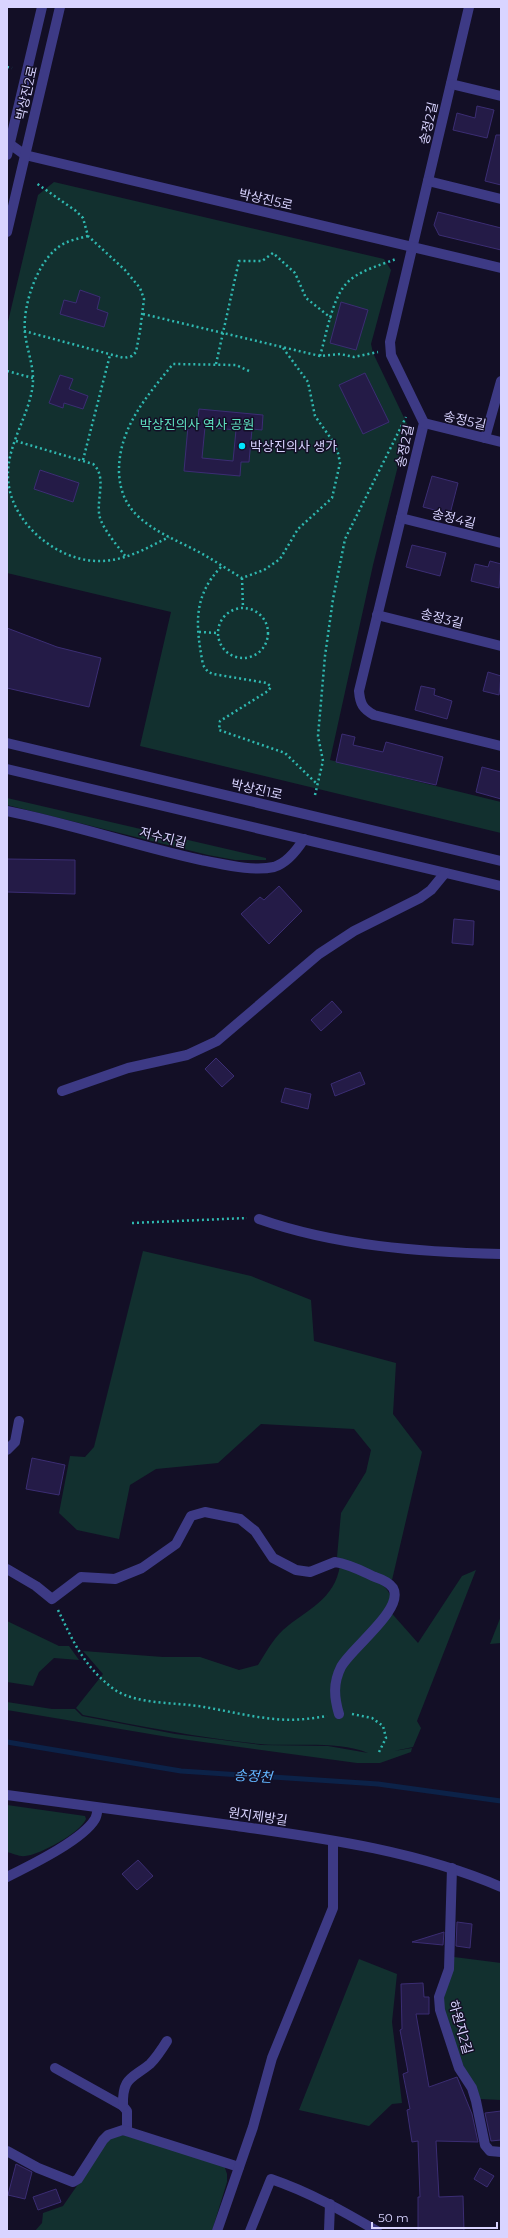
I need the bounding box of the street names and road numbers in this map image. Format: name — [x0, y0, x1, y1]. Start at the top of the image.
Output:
street label: 박상진2로 — [12, 64, 40, 122]
street label: 송정2길 — [415, 100, 441, 146]
street label: 박상진5로 — [237, 185, 295, 213]
street label: 송정5길 — [442, 407, 488, 433]
street label: 송정2길 — [392, 423, 416, 469]
street label: 송정4길 — [430, 505, 478, 531]
street label: 송정3길 — [419, 605, 465, 631]
street label: 박상진1로 — [230, 775, 284, 803]
street label: 저수지길 — [138, 823, 188, 851]
street label: 원지제방길 — [227, 1804, 289, 1828]
street label: 하원지2길 — [446, 1998, 476, 2056]

